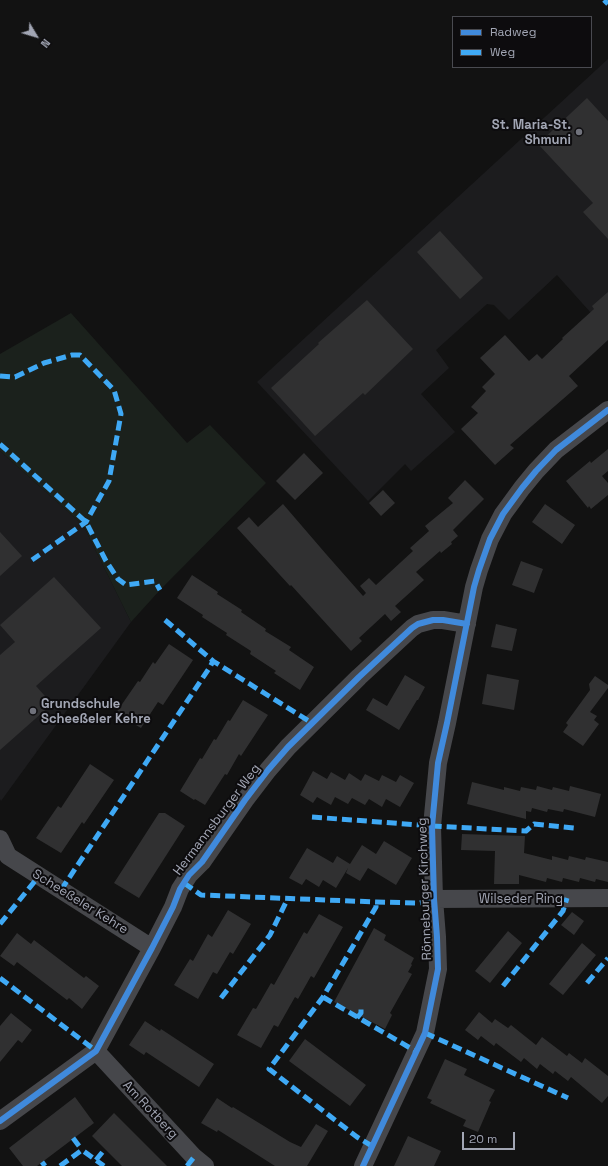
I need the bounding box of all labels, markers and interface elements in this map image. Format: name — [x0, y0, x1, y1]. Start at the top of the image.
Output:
north arrow — [16, 16, 56, 56]
legend — [452, 16, 592, 68]
text: Radweg — [490, 24, 536, 40]
text: N — [38, 36, 53, 51]
text: Weg — [490, 44, 515, 60]
place label: St. Maria-St. Shmuni — [492, 117, 571, 148]
marker: St. Maria-St. Shmuni — [574, 127, 584, 137]
place label: Grundschule Scheeßeler Kehre — [41, 696, 151, 727]
marker: Grundschule Scheeßeler Kehre — [28, 706, 38, 716]
street label: Hermannsburger Weg — [170, 761, 264, 879]
street label: Rönneburger Kirchweg — [415, 817, 435, 961]
street label: Scheeßeler Kehre — [29, 866, 131, 938]
street label: Wilseder Ring — [479, 891, 563, 907]
street label: Am Rotberg — [119, 1078, 181, 1142]
scale bar — [464, 1124, 517, 1150]
text: 20 m — [469, 1131, 497, 1147]

